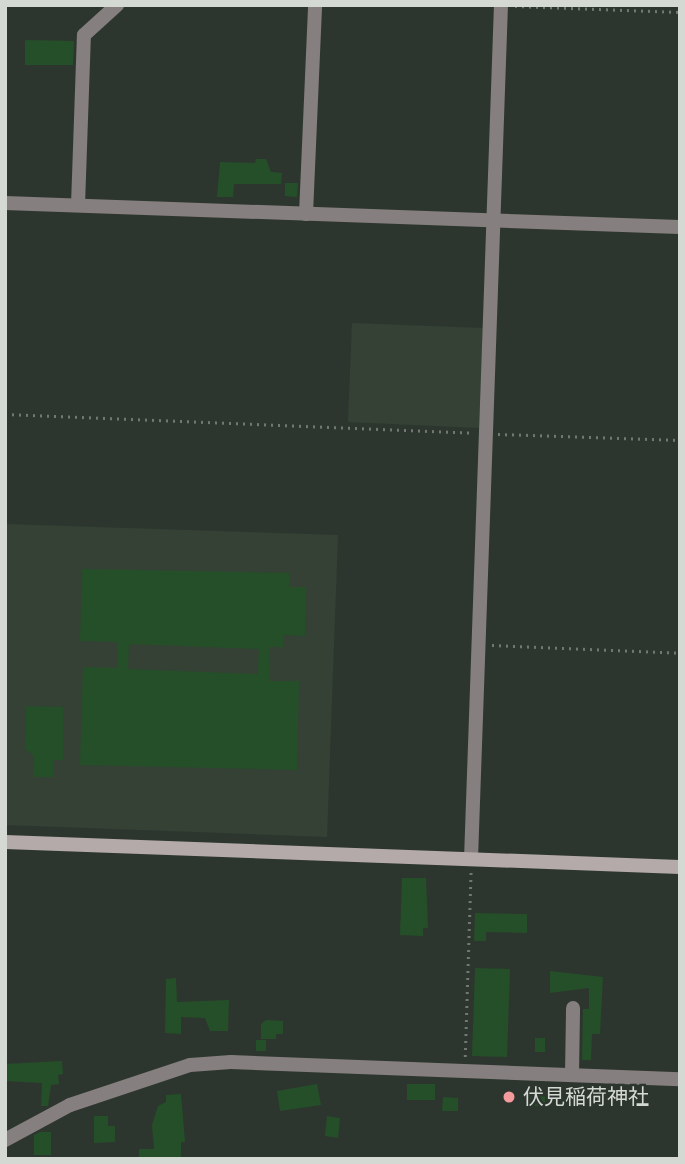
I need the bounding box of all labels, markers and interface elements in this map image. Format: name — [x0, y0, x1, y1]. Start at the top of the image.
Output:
place label: 伏見稲荷神社 — [523, 1084, 649, 1110]
marker: 伏見稲荷神社 — [501, 1089, 517, 1105]

